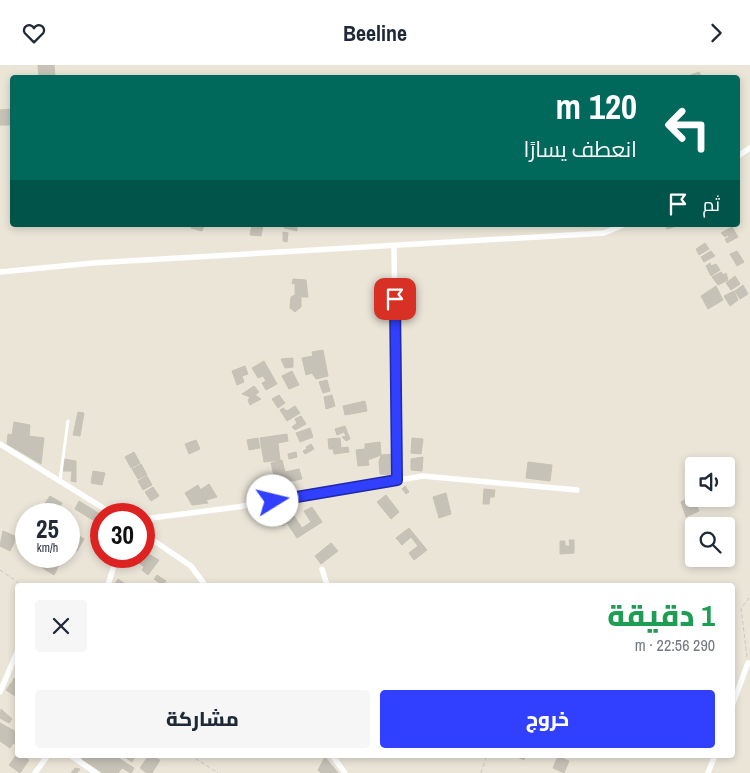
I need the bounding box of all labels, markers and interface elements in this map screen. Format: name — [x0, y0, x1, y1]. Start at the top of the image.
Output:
text: Beeline — [343, 18, 407, 48]
icon: heart — [20, 19, 48, 47]
icon: forward — [702, 19, 730, 47]
text: 120 m — [556, 83, 637, 130]
icon: left — [655, 95, 720, 160]
text: انعطف يسارًا — [524, 134, 637, 164]
icon: arrive — [664, 190, 692, 218]
text: ثم — [702, 191, 720, 217]
pin — [374, 278, 416, 320]
icon: arrive — [381, 285, 409, 313]
map controls — [685, 457, 735, 567]
button: sound — [685, 457, 735, 507]
position arrow — [246, 474, 298, 526]
speed limit sign: 30 — [90, 503, 155, 568]
text: 25 — [36, 512, 59, 546]
button: search — [685, 517, 735, 567]
text: km/h — [37, 540, 58, 556]
text: 1 دقيقة — [607, 595, 715, 635]
button: close — [35, 600, 87, 652]
text: 290 m · 22:56 — [635, 634, 715, 656]
button: مشاركة — [35, 690, 370, 748]
button: خروج — [380, 690, 715, 748]

